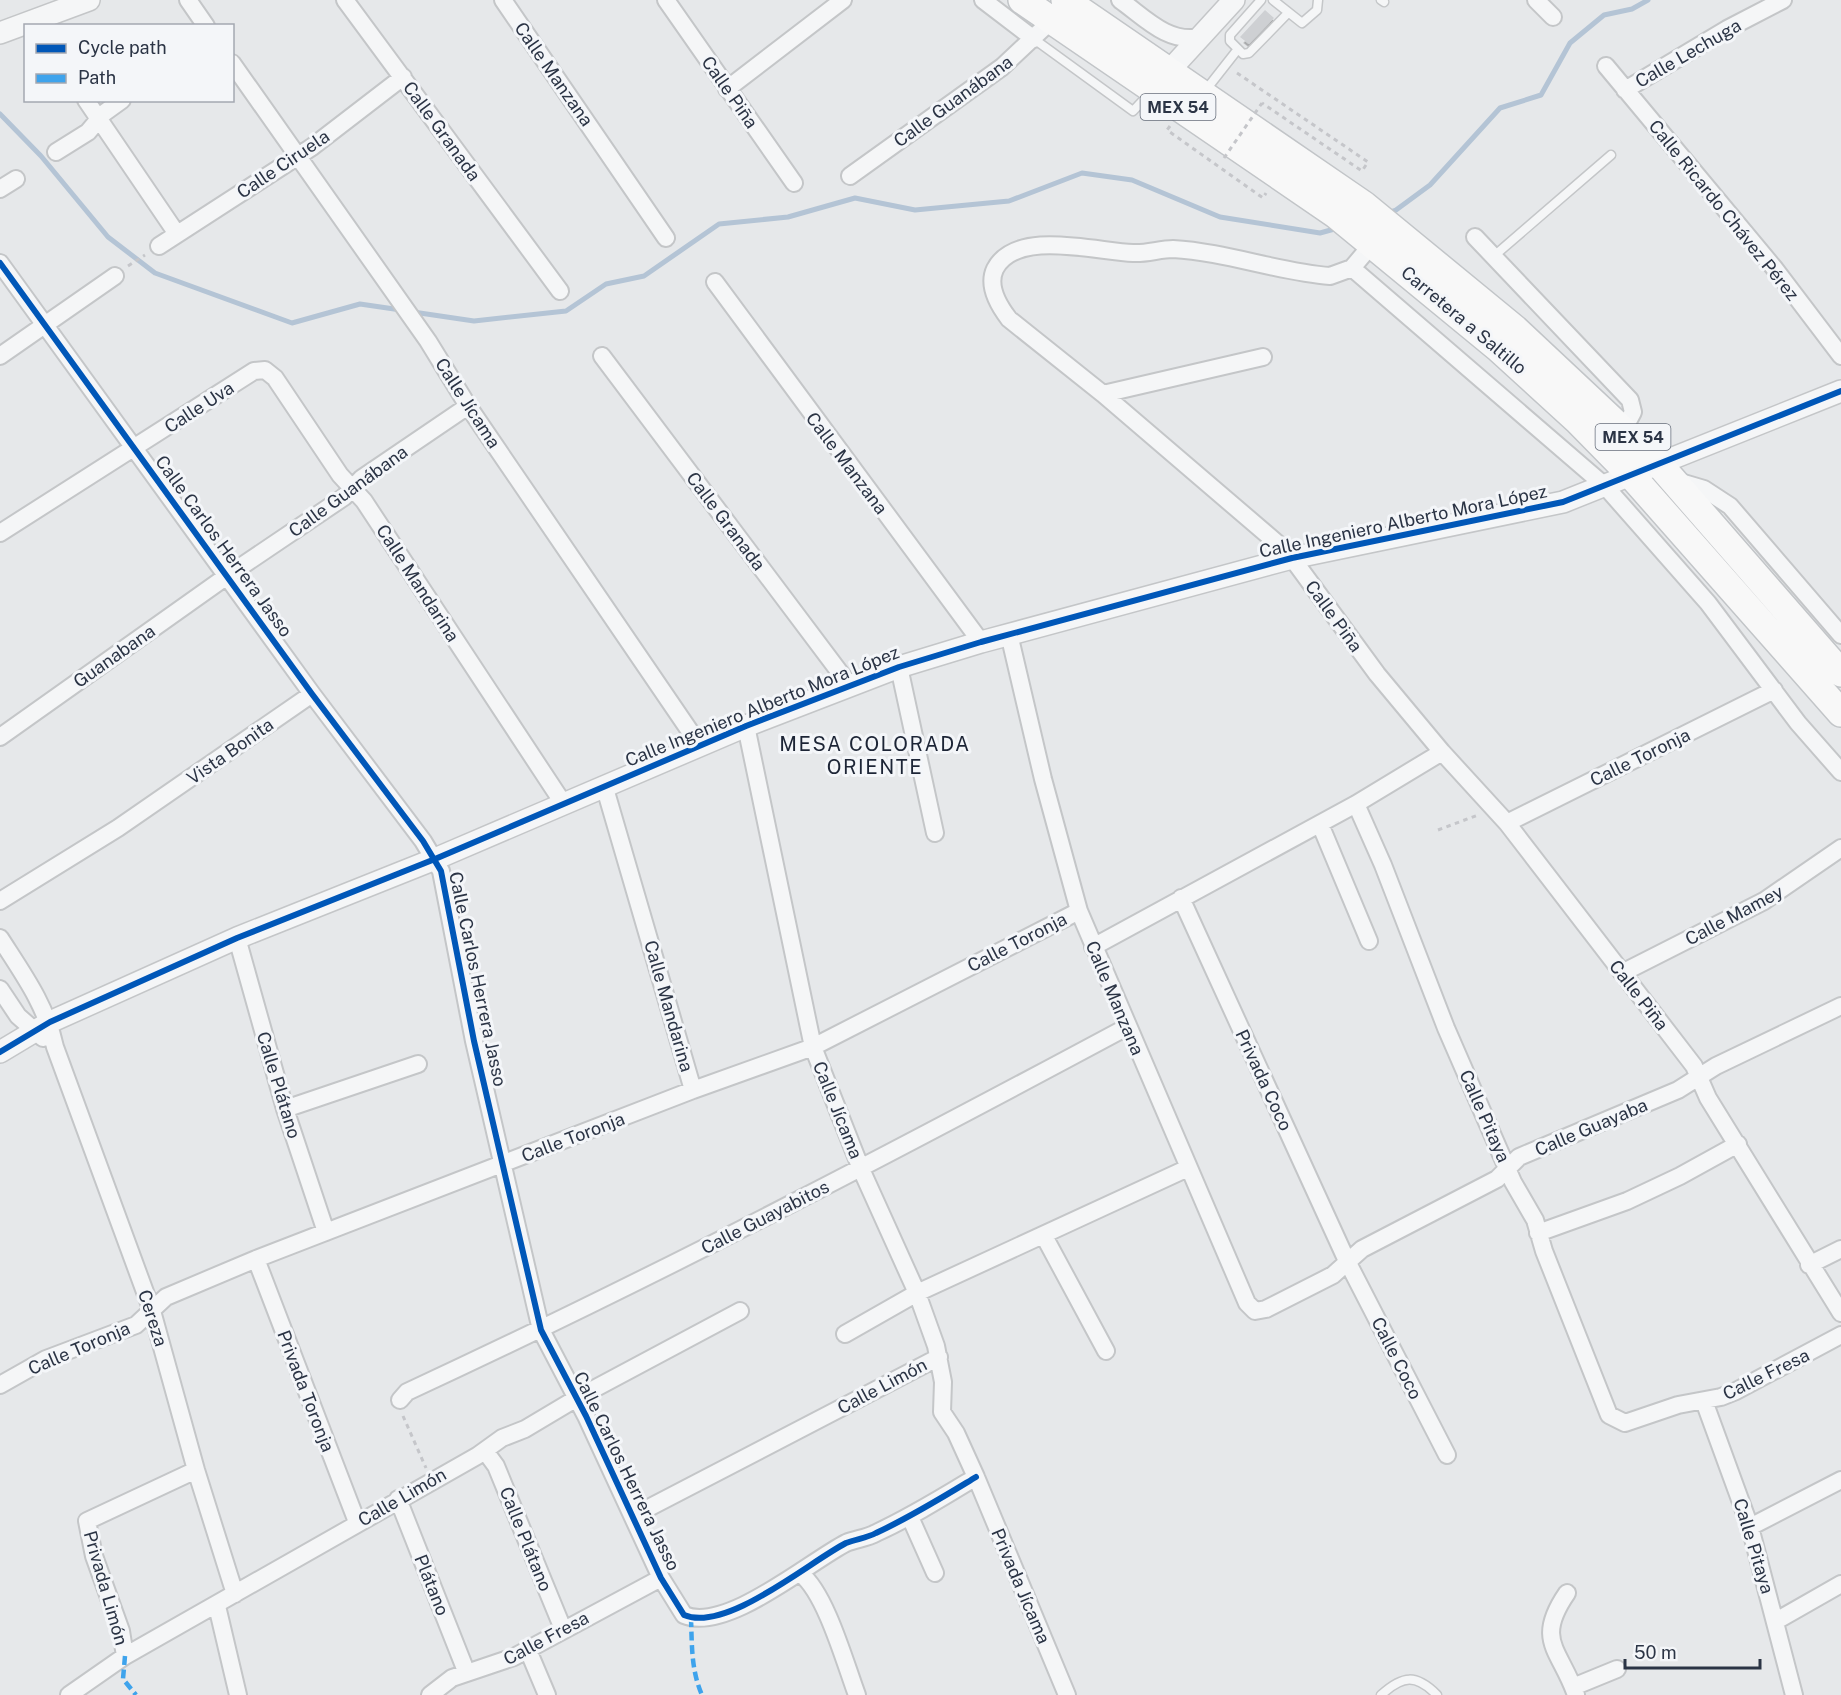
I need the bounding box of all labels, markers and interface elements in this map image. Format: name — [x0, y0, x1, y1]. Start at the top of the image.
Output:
street label: Calle Lechuga — [1631, 14, 1745, 92]
street label: Calle Manzana — [510, 18, 598, 130]
legend — [24, 24, 234, 102]
text: Cycle path — [78, 37, 167, 58]
street label: Calle Guanábana — [890, 51, 1016, 151]
street label: Calle Piña — [698, 52, 762, 132]
text: Path — [78, 67, 116, 88]
street label: Calle Granada — [399, 77, 485, 185]
road number: MEX 54 — [1140, 94, 1216, 120]
street label: Calle Ricardo Chávez Pérez — [1645, 115, 1803, 305]
street label: Calle Ciruela — [233, 125, 333, 203]
street label: Carretera a Saltillo — [1397, 262, 1531, 378]
street label: Calle Jícama — [431, 354, 505, 452]
street label: Calle Uva — [160, 377, 238, 437]
street label: Calle Manzana — [802, 408, 892, 518]
road number: MEX 54 — [1596, 424, 1670, 450]
street label: Calle Guanábana — [285, 441, 411, 541]
street label: Calle Carlos Herrera Jasso — [151, 451, 297, 641]
street label: Calle Granada — [682, 468, 770, 574]
street label: Calle Ingeniero Alberto Mora López — [1257, 480, 1549, 562]
street label: Calle Mandarina — [372, 520, 464, 646]
street label: Calle Piña — [1301, 576, 1367, 656]
street label: Guanabana — [69, 620, 159, 692]
street label: Calle Ingeniero Alberto Mora López — [622, 641, 902, 771]
street label: Vista Bonita — [183, 713, 277, 789]
street label: Calle Toronja — [1587, 724, 1693, 790]
district label: MESA COLORADA ORIENTE — [779, 732, 971, 779]
street label: Calle Carlos Herrera Jasso — [445, 870, 511, 1088]
street label: Calle Mamey — [1681, 880, 1787, 950]
street label: Calle Toronja — [964, 908, 1070, 976]
street label: Calle Mandarina — [640, 938, 698, 1074]
street label: Calle Manzana — [1081, 938, 1149, 1058]
street label: Calle Piña — [1605, 956, 1673, 1034]
street label: Privada Coco — [1231, 1026, 1297, 1134]
street label: Calle Plátano — [253, 1029, 305, 1141]
street label: Calle Jícama — [809, 1058, 867, 1162]
street label: Calle Pitaya — [1455, 1067, 1515, 1165]
street label: Calle Guayaba — [1532, 1094, 1650, 1160]
street label: Calle Toronja — [519, 1108, 627, 1166]
street label: Calle Guayabitos — [698, 1176, 832, 1258]
street label: Cereza — [134, 1287, 172, 1349]
street label: Calle Coco — [1367, 1313, 1427, 1403]
street label: Calle Toronja — [25, 1317, 133, 1379]
street label: Privada Toronja — [273, 1327, 339, 1455]
street label: Calle Fresa — [1719, 1344, 1813, 1404]
street label: Calle Limón — [834, 1354, 930, 1418]
street label: Calle Carlos Herrera Jasso — [570, 1368, 684, 1574]
street label: Calle Limón — [354, 1463, 450, 1531]
street label: Calle Plátano — [496, 1484, 556, 1594]
street label: Calle Pitaya — [1730, 1496, 1778, 1596]
street label: Privada Jícama — [987, 1525, 1055, 1647]
street label: Privada Limón — [80, 1528, 132, 1648]
street label: Plátano — [410, 1551, 454, 1619]
street label: Calle Fresa — [500, 1607, 592, 1669]
scale bar — [1625, 1632, 1760, 1670]
text: 50 m — [1634, 1642, 1677, 1663]

